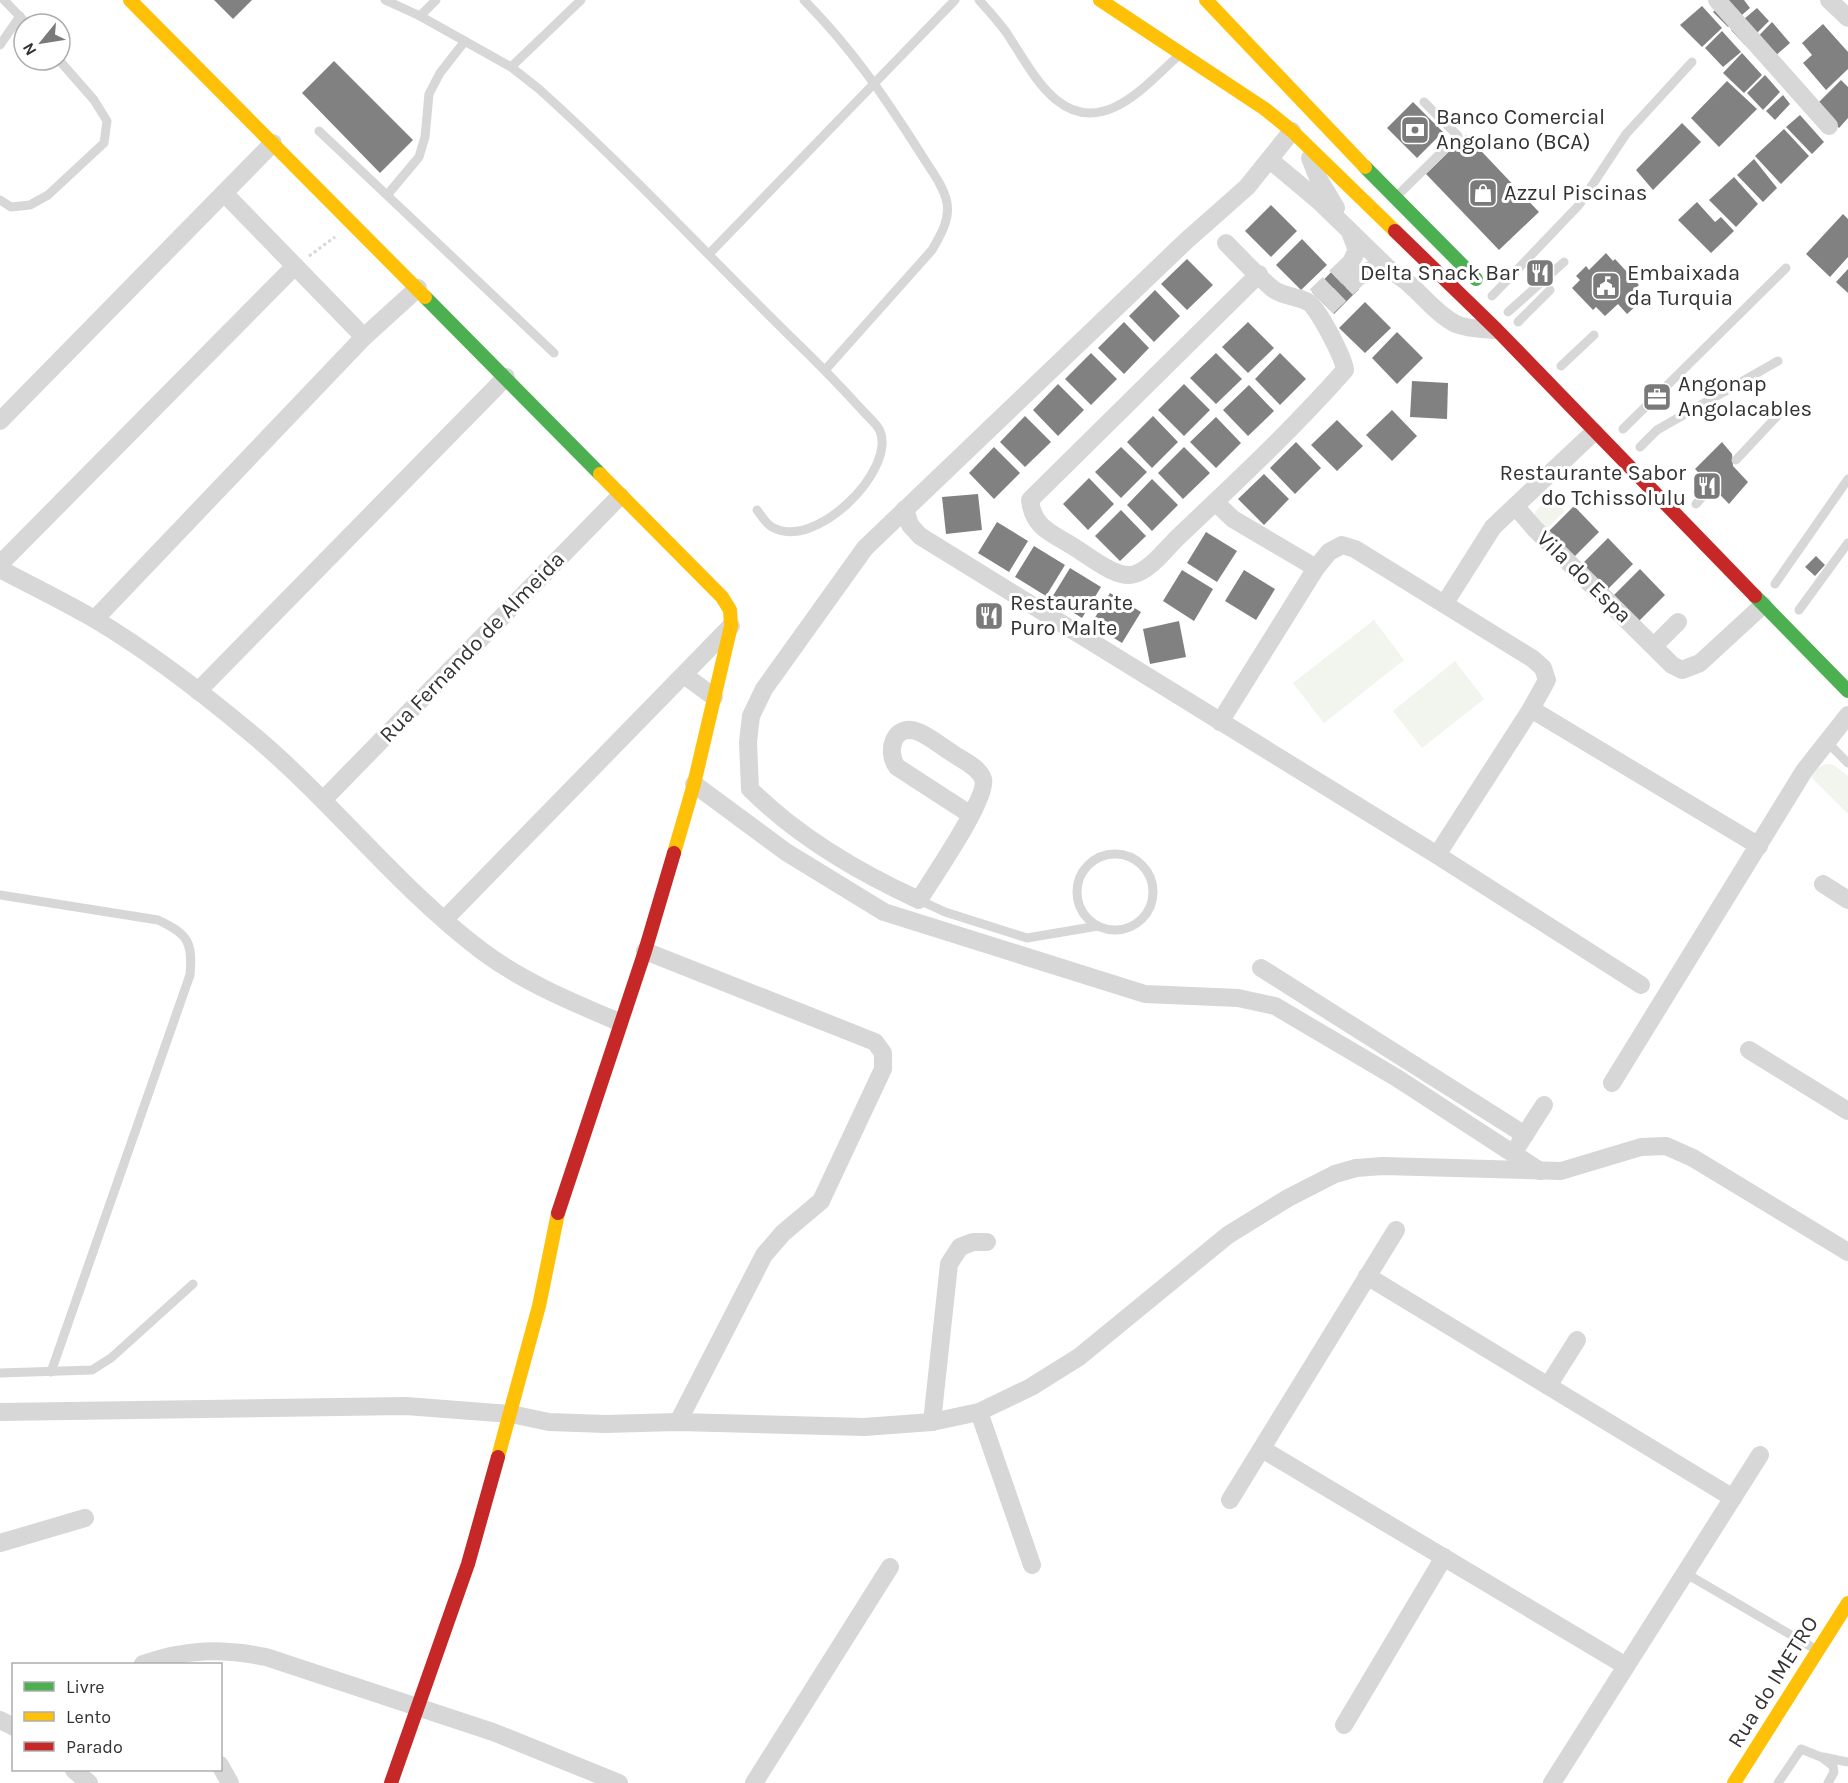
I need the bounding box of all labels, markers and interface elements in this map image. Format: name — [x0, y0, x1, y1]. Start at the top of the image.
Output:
north arrow — [12, 12, 72, 72]
text: N — [18, 40, 41, 59]
place label: Banco Comercial Angolano (BCA) — [1436, 104, 1605, 155]
bank icon: Banco Comercial Angolano (BCA) — [1399, 114, 1431, 146]
shop icon: Azzul Piscinas — [1467, 177, 1499, 209]
place label: Azzul Piscinas — [1504, 180, 1647, 206]
restaurant icon: Delta Snack Bar — [1524, 257, 1556, 289]
place label: Delta Snack Bar — [1360, 260, 1519, 286]
place label: Embaixada da Turquia — [1627, 260, 1740, 311]
public building icon: Embaixada da Turquia — [1590, 270, 1622, 302]
place label: Angonap Angolacables — [1678, 371, 1812, 422]
office icon: Angonap Angolacables — [1641, 381, 1673, 413]
place label: Restaurante Sabor do Tchissolulu — [1499, 460, 1686, 511]
restaurant icon: Restaurante Sabor do Tchissolulu — [1691, 470, 1723, 502]
street label: Vila do Espa — [1531, 525, 1637, 629]
street label: Rua Fernando de Almeida — [374, 546, 570, 748]
place label: Restaurante Puro Malte — [1010, 590, 1133, 641]
restaurant icon: Restaurante Puro Malte — [973, 600, 1005, 632]
street label: Rua do IMETRO — [1722, 1611, 1824, 1753]
legend — [12, 1663, 222, 1771]
text: Livre — [66, 1676, 105, 1698]
text: Lento — [66, 1706, 111, 1728]
text: Parado — [66, 1736, 123, 1758]

